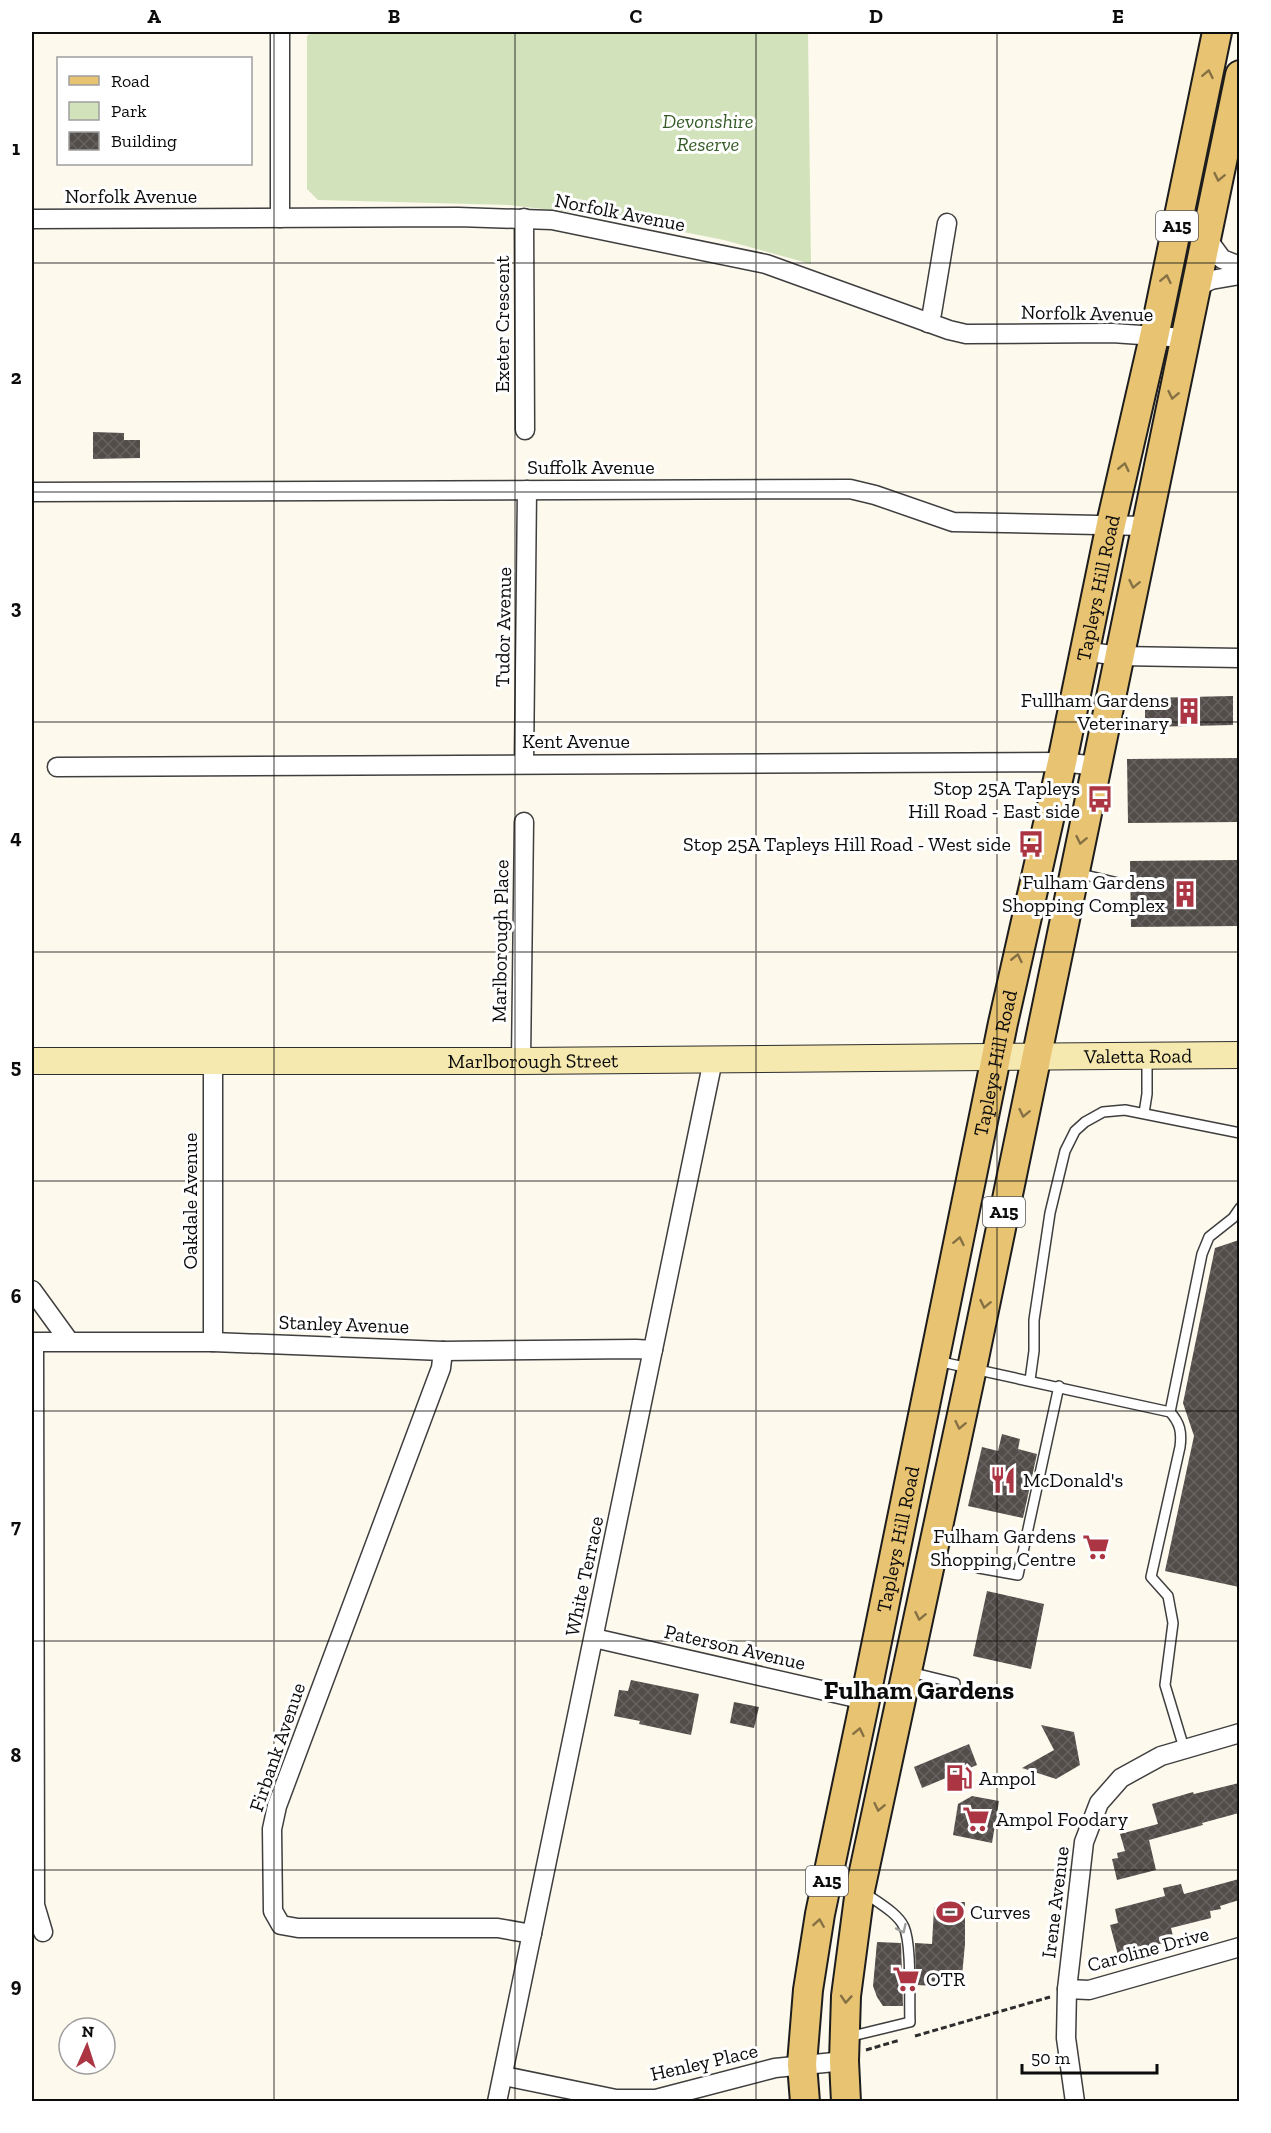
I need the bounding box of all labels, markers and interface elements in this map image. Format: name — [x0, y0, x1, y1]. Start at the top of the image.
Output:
text: A — [147, 4, 161, 28]
text: B — [388, 4, 400, 28]
text: C — [630, 4, 643, 28]
text: D — [869, 4, 883, 28]
text: E — [1112, 4, 1124, 28]
legend — [57, 57, 252, 165]
one-way arrow — [1202, 69, 1214, 78]
text: Road — [111, 70, 150, 92]
text: Park — [111, 100, 147, 122]
park label: Devonshire Reserve — [663, 109, 753, 156]
text: Building — [111, 130, 177, 152]
text: 1 — [12, 136, 20, 160]
one-way arrow — [1213, 172, 1226, 182]
street label: Norfolk Avenue — [65, 184, 197, 208]
street label: Norfolk Avenue — [553, 188, 687, 236]
road number: A15 — [1156, 211, 1198, 241]
street label: Exeter Crescent — [490, 255, 514, 393]
one-way arrow — [1159, 275, 1172, 285]
street label: Norfolk Avenue — [1021, 300, 1153, 326]
text: 2 — [11, 365, 22, 389]
one-way arrow — [1167, 390, 1180, 400]
street label: Suffolk Avenue — [527, 455, 655, 479]
one-way arrow — [1116, 462, 1129, 472]
street label: Tapleys Hill Road — [1071, 512, 1125, 664]
street label: Tudor Avenue — [490, 567, 516, 687]
one-way arrow — [1128, 578, 1141, 588]
text: 3 — [11, 595, 22, 619]
place label: Fullham Gardens Veterinary — [1021, 688, 1170, 735]
building icon: Fullham Gardens Veterinary — [1174, 696, 1204, 726]
street label: Kent Avenue — [522, 729, 630, 753]
place label: Stop 25A Tapleys Hill Road - East side — [908, 776, 1080, 823]
bus stop icon: Stop 25A Tapleys Hill Road - East side — [1085, 784, 1115, 814]
text: 4 — [10, 825, 22, 849]
bus stop icon: Stop 25A Tapleys Hill Road - West side — [1016, 829, 1046, 859]
place label: Stop 25A Tapleys Hill Road - West side — [683, 832, 1011, 856]
one-way arrow — [1075, 834, 1088, 844]
street label: Marlborough Place — [487, 859, 513, 1023]
place label: Fulham Gardens Shopping Complex — [1002, 870, 1165, 917]
building icon: Fulham Gardens Shopping Complex — [1170, 879, 1200, 909]
one-way arrow — [1010, 953, 1023, 963]
street label: Tapleys Hill Road — [968, 988, 1022, 1139]
street label: Valetta Road — [1083, 1043, 1192, 1068]
street label: Marlborough Street — [448, 1048, 619, 1073]
text: 5 — [11, 1054, 21, 1078]
one-way arrow — [1018, 1108, 1031, 1118]
street label: Oakdale Avenue — [178, 1133, 202, 1269]
road number: A15 — [983, 1197, 1025, 1227]
one-way arrow — [952, 1237, 965, 1247]
text: 6 — [11, 1284, 22, 1308]
one-way arrow — [979, 1299, 992, 1309]
street label: Stanley Avenue — [278, 1310, 410, 1338]
one-way arrow — [954, 1420, 967, 1430]
street label: Tapleys Hill Road — [871, 1464, 924, 1615]
restaurant icon: McDonald's — [988, 1465, 1018, 1495]
place label: McDonald's — [1023, 1468, 1123, 1492]
text: 7 — [11, 1514, 21, 1538]
street label: White Terrace — [560, 1514, 608, 1638]
place label: Fulham Gardens Shopping Centre — [930, 1524, 1076, 1571]
supermarket icon: Fulham Gardens Shopping Centre — [1081, 1532, 1111, 1562]
one-way arrow — [914, 1611, 927, 1621]
street label: Paterson Avenue — [662, 1619, 808, 1675]
district label: Fulham Gardens — [824, 1674, 1014, 1706]
street label: Firbank Avenue — [244, 1679, 310, 1815]
one-way arrow — [852, 1727, 865, 1737]
text: 8 — [11, 1743, 22, 1767]
fuel station icon: Ampol — [944, 1763, 974, 1793]
place label: Ampol — [979, 1766, 1036, 1790]
one-way arrow — [874, 1801, 887, 1811]
supermarket icon: Ampol Foodary — [961, 1804, 991, 1834]
place label: Ampol Foodary — [996, 1807, 1129, 1831]
street label: Irene Avenue — [1036, 1845, 1074, 1959]
road number: A15 — [806, 1866, 848, 1896]
sports icon: Curves — [935, 1897, 965, 1927]
place label: Curves — [970, 1900, 1031, 1924]
one-way arrow — [812, 1918, 824, 1927]
street label: Caroline Drive — [1085, 1921, 1211, 1977]
one-way arrow — [895, 1923, 907, 1934]
supermarket icon: OTR — [891, 1964, 921, 1994]
place label: OTR — [926, 1967, 966, 1991]
text: 9 — [11, 1973, 22, 1997]
one-way arrow — [840, 1994, 853, 2003]
north arrow — [57, 2016, 117, 2076]
text: N — [81, 2022, 94, 2041]
scale bar — [1022, 2037, 1157, 2075]
street label: Henley Place — [648, 2038, 760, 2086]
text: 50 m — [1031, 2047, 1071, 2069]

